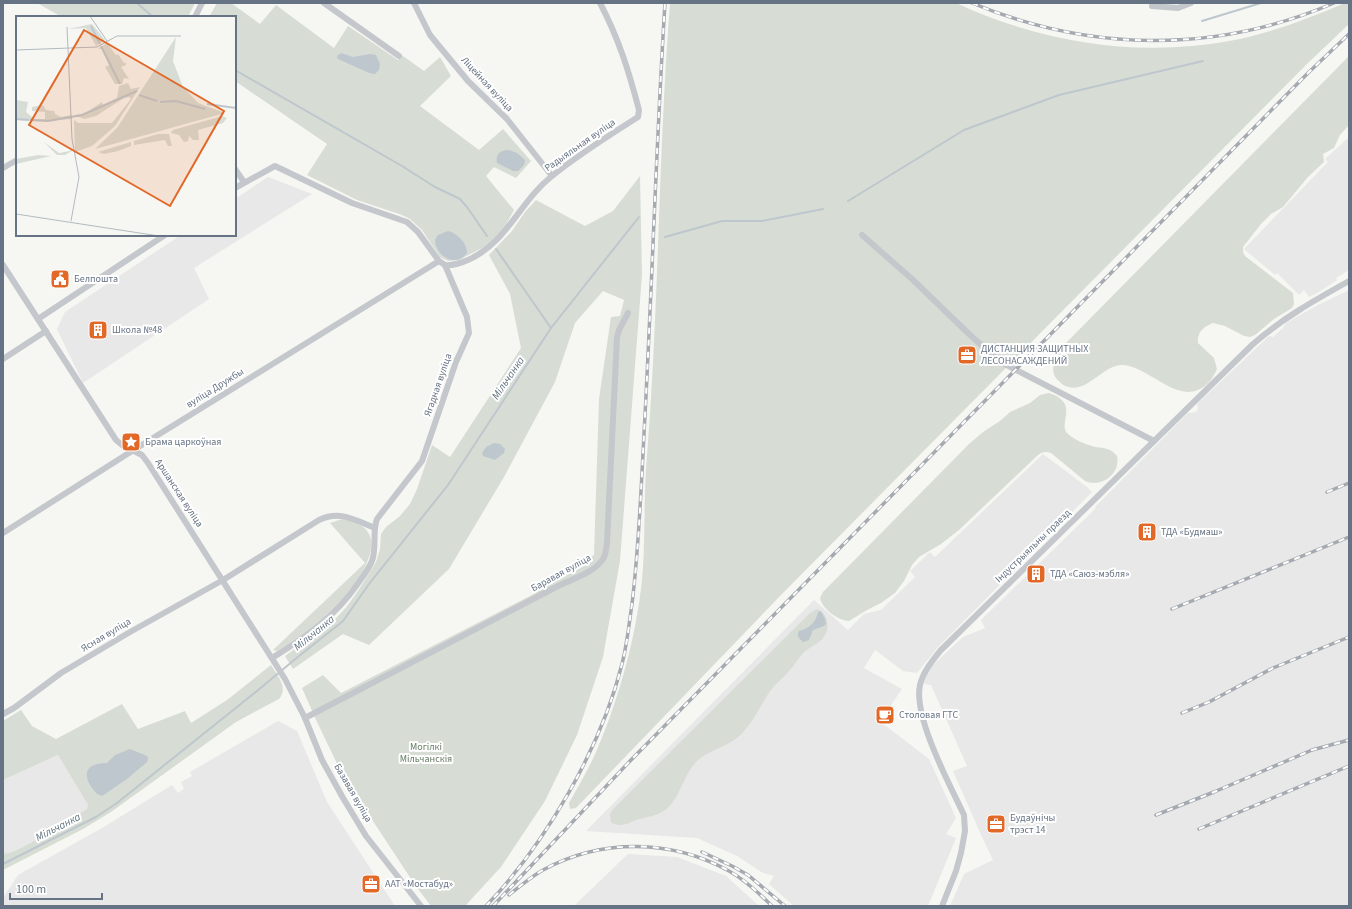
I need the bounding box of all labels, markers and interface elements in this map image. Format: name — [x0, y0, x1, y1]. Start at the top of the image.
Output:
inset map — [16, 16, 236, 236]
street label: Ліцейная вуліца — [458, 53, 516, 115]
street label: Радыяльная вуліца — [542, 115, 618, 175]
public building icon: Белпошта — [49, 268, 71, 290]
place label: Белпошта — [74, 272, 118, 286]
building icon: Школа №48 — [87, 319, 109, 341]
place label: Школа №48 — [112, 323, 162, 337]
place label: ДИСТАНЦИЯ ЗАЩИТНЫХ ЛЕСОНАСАЖДЕНИЙ — [981, 342, 1088, 368]
office icon: ДИСТАНЦИЯ ЗАЩИТНЫХ ЛЕСОНАСАЖДЕНИЙ — [956, 344, 978, 366]
street label: Ягадная вуліца — [421, 352, 455, 418]
water label: Мільчанка — [488, 354, 528, 402]
street label: вуліца Дружбы — [183, 365, 247, 411]
place icon: Брама царкоўная — [120, 431, 142, 453]
place label: Брама царкоўная — [145, 435, 221, 449]
street label: Аршанская вуліца — [152, 456, 206, 530]
street label: Індустрыяльны праезд — [992, 506, 1074, 586]
building icon: ТДА «Будмаш» — [1136, 521, 1158, 543]
place label: ТДА «Будмаш» — [1161, 525, 1223, 539]
street label: Баравая вуліца — [528, 551, 594, 595]
building icon: ТДА «Саюз-мэбля» — [1025, 563, 1047, 585]
place label: ТДА «Саюз-мэбля» — [1050, 567, 1129, 581]
water label: Мільчанка — [290, 612, 338, 654]
street label: Ясная вуліца — [78, 615, 134, 655]
cafe icon: Столовая ГТС — [874, 704, 896, 726]
place label: Столовая ГТС — [899, 708, 958, 722]
park label: Могілкі Мільчанскія — [400, 740, 452, 766]
street label: Базавая вуліца — [330, 761, 376, 825]
water label: Мільчанка — [33, 809, 83, 845]
place label: Будаўнічы трэст 14 — [1010, 811, 1055, 837]
office icon: Будаўнічы трэст 14 — [985, 813, 1007, 835]
office icon: ААТ «Мостабуд» — [360, 873, 382, 895]
scale bar — [10, 875, 102, 901]
place label: ААТ «Мостабуд» — [385, 877, 453, 891]
text: 100 m — [16, 881, 46, 898]

